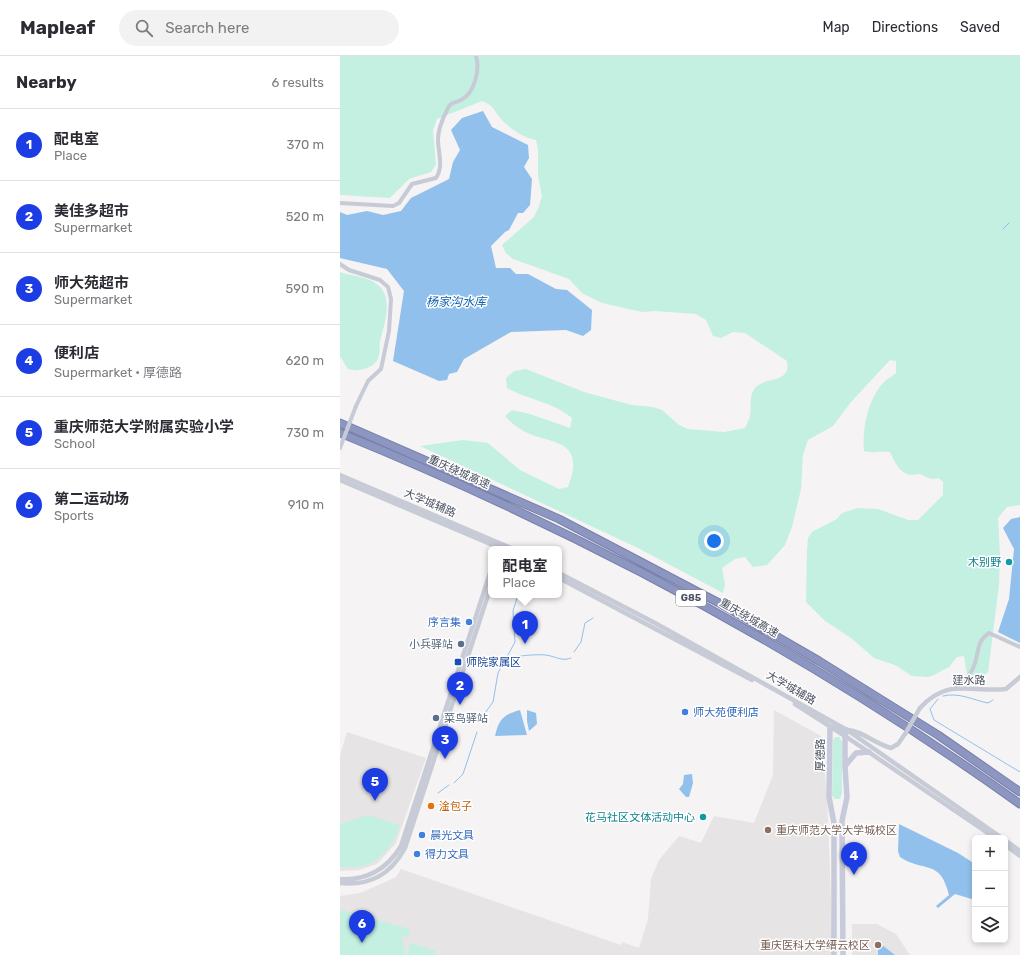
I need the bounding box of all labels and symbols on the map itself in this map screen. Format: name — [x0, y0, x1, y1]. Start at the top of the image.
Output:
water label: 杨家沟水库 — [426, 295, 488, 309]
street label: 重庆绕城高速 — [426, 453, 492, 491]
street label: 大学城辅路 — [402, 486, 458, 520]
your location — [704, 531, 724, 551]
place label: 木别野 — [968, 556, 1001, 569]
marker: 木别野 — [1004, 557, 1014, 567]
road number: G85 — [676, 590, 706, 606]
street label: 重庆绕城高速 — [717, 596, 781, 640]
pin: 1 — [512, 611, 538, 644]
place label: 序言集 — [428, 616, 461, 629]
marker: 序言集 — [464, 617, 474, 627]
place label: 小兵驿站 — [409, 638, 453, 651]
marker: 小兵驿站 — [456, 639, 466, 649]
place label: 师院家属区 — [466, 656, 521, 669]
marker: 师院家属区 — [453, 657, 463, 667]
street label: 大学城辅路 — [764, 669, 818, 707]
pin: 2 — [447, 672, 473, 705]
street label: 建水路 — [953, 674, 986, 687]
place label: 师大苑便利店 — [693, 706, 759, 719]
marker: 师大苑便利店 — [680, 707, 690, 717]
place label: 菜鸟驿站 — [444, 712, 488, 725]
marker: 菜鸟驿站 — [431, 713, 441, 723]
pin: 3 — [432, 726, 458, 759]
street label: 厚德路 — [814, 739, 827, 772]
pin: 5 — [362, 768, 388, 801]
place label: 淦包子 — [439, 800, 472, 813]
marker: 淦包子 — [426, 801, 436, 811]
place label: 花马社区文体活动中心 — [585, 811, 695, 824]
marker: 花马社区文体活动中心 — [698, 812, 708, 822]
place label: 重庆师范大学大学城校区 — [776, 824, 897, 837]
marker: 重庆师范大学大学城校区 — [763, 825, 773, 835]
place label: 晨光文具 — [430, 829, 474, 842]
marker: 晨光文具 — [417, 830, 427, 840]
pin: 4 — [841, 842, 867, 875]
place label: 得力文具 — [425, 848, 469, 861]
marker: 得力文具 — [412, 849, 422, 859]
pin: 6 — [349, 910, 375, 943]
place label: 重庆医科大学缙云校区 — [760, 939, 870, 952]
marker: 重庆医科大学缙云校区 — [873, 940, 883, 950]

